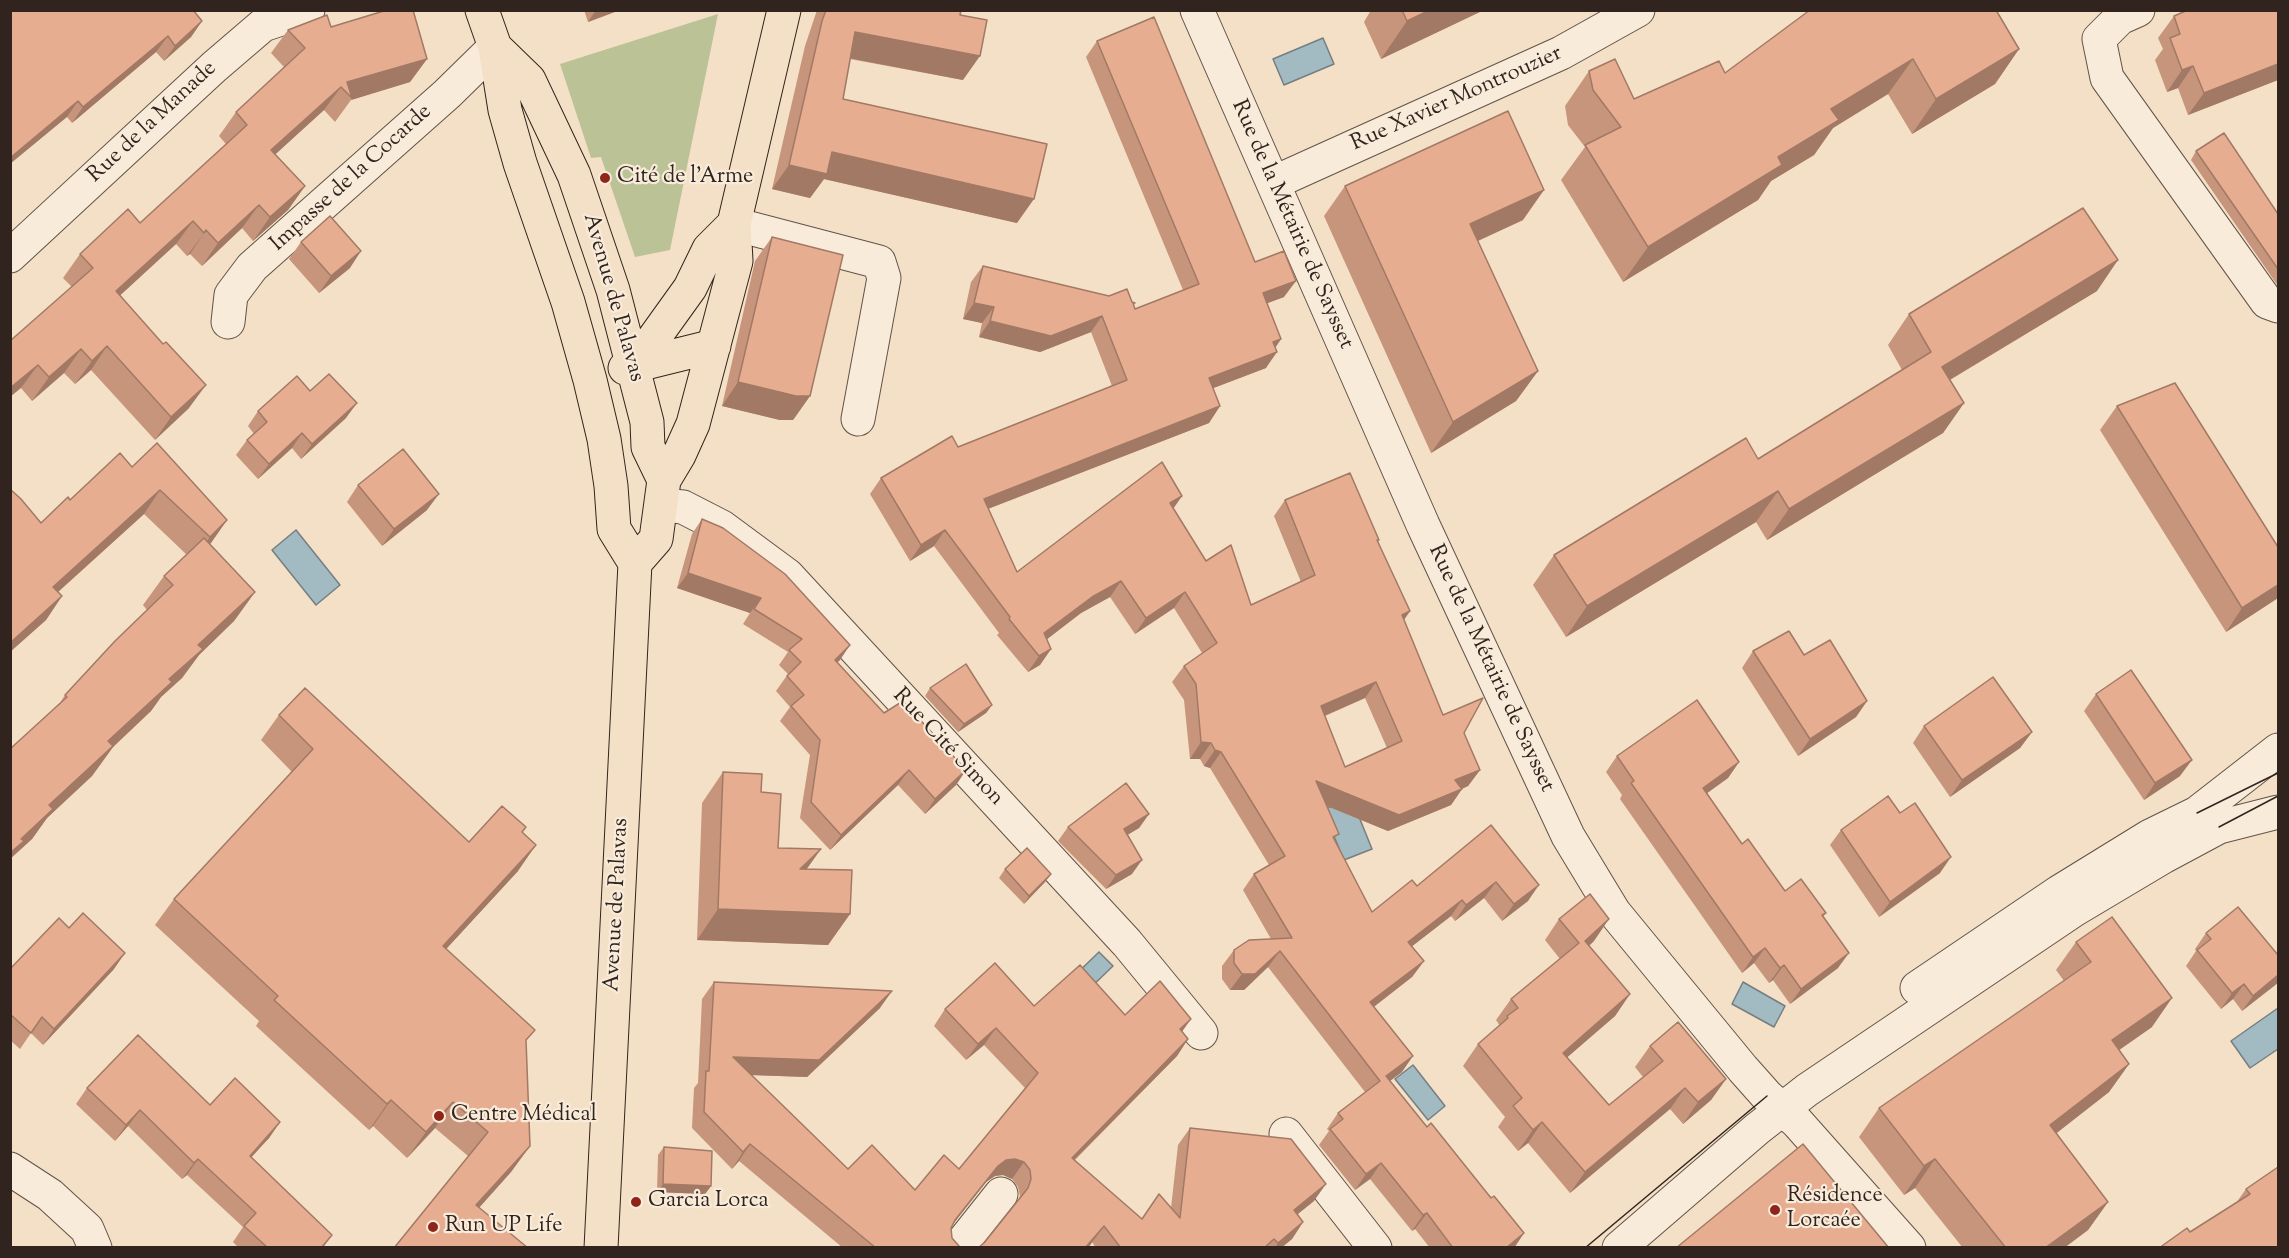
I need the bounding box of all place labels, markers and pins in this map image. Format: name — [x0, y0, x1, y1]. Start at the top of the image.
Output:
place label: Cité de l'Arme — [617, 165, 753, 191]
marker: Cité de l'Arme — [598, 171, 612, 185]
place label: Centre Médical — [451, 1103, 597, 1129]
marker: Centre Médical — [432, 1109, 446, 1123]
place label: Résidence Lorcaée — [1787, 1184, 1883, 1236]
place label: Garcia Lorca — [648, 1189, 769, 1215]
marker: Garcia Lorca — [629, 1195, 643, 1209]
marker: Résidence Lorcaée — [1768, 1203, 1782, 1217]
place label: Run UP Life — [445, 1214, 562, 1240]
marker: Run UP Life — [426, 1220, 440, 1234]

